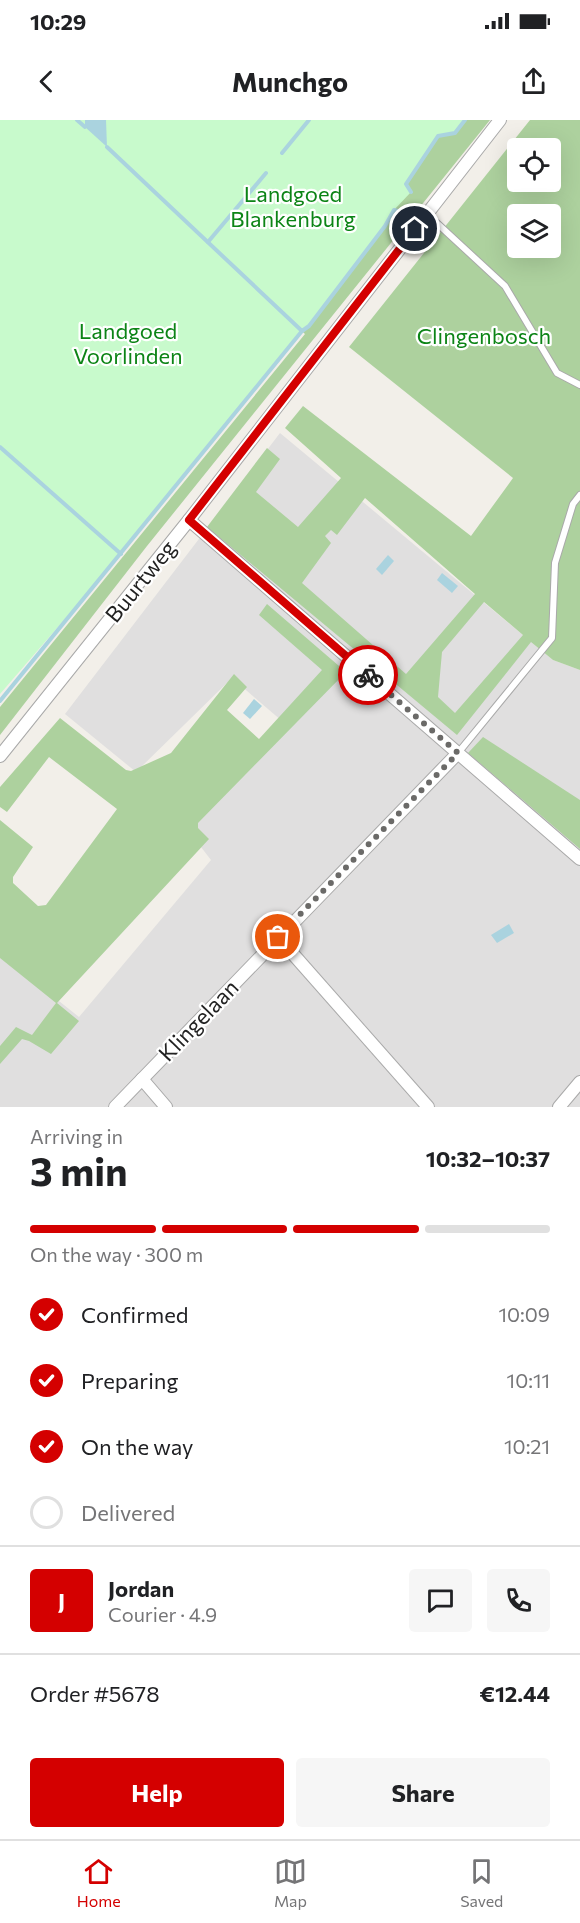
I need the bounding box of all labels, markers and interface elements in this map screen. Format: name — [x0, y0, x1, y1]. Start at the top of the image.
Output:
text: 10:29 — [30, 8, 86, 35]
icon: back — [30, 65, 63, 98]
text: Munchgo — [232, 65, 348, 98]
icon: share — [517, 65, 550, 98]
map controls — [507, 138, 561, 258]
button: locate — [507, 138, 561, 192]
park label: Landgoed Blankenburg — [230, 180, 356, 232]
pin — [389, 203, 440, 254]
button: layers — [507, 204, 561, 258]
icon: home — [398, 212, 431, 245]
park label: Landgoed Voorlinden — [73, 317, 183, 369]
park label: Clingenbosch — [417, 322, 551, 349]
street label: Buurtweg — [99, 535, 181, 627]
courier — [338, 645, 398, 705]
icon: bike — [352, 659, 385, 692]
pin — [252, 911, 303, 962]
icon: bag — [261, 920, 294, 953]
street label: Klingelaan — [152, 974, 244, 1066]
text: Arriving in — [30, 1124, 123, 1148]
text: 10:32–10:37 — [426, 1145, 550, 1172]
text: 3 min — [30, 1146, 128, 1194]
text: On the way · 300 m — [30, 1242, 203, 1266]
icon: check — [30, 1298, 63, 1331]
text: Confirmed — [81, 1301, 188, 1328]
text: 10:09 — [498, 1302, 550, 1326]
icon: check — [30, 1364, 63, 1397]
text: Preparing — [81, 1367, 178, 1394]
text: 10:11 — [507, 1368, 550, 1392]
icon: check — [30, 1430, 63, 1463]
text: On the way — [81, 1433, 193, 1460]
text: 10:21 — [504, 1434, 550, 1458]
text: Delivered — [81, 1499, 175, 1526]
button: chat — [409, 1569, 472, 1632]
button: phone — [487, 1569, 550, 1632]
text: Jordan — [108, 1575, 174, 1602]
text: J — [58, 1587, 65, 1614]
text: Courier · 4.9 — [108, 1602, 217, 1626]
text: Order #5678 — [30, 1680, 160, 1707]
text: €12.44 — [479, 1680, 550, 1707]
button: Help — [30, 1758, 284, 1827]
button: Share — [296, 1758, 550, 1827]
tab: Home — [77, 1855, 121, 1910]
tab: Map — [274, 1855, 307, 1910]
tab: Saved — [460, 1855, 503, 1910]

